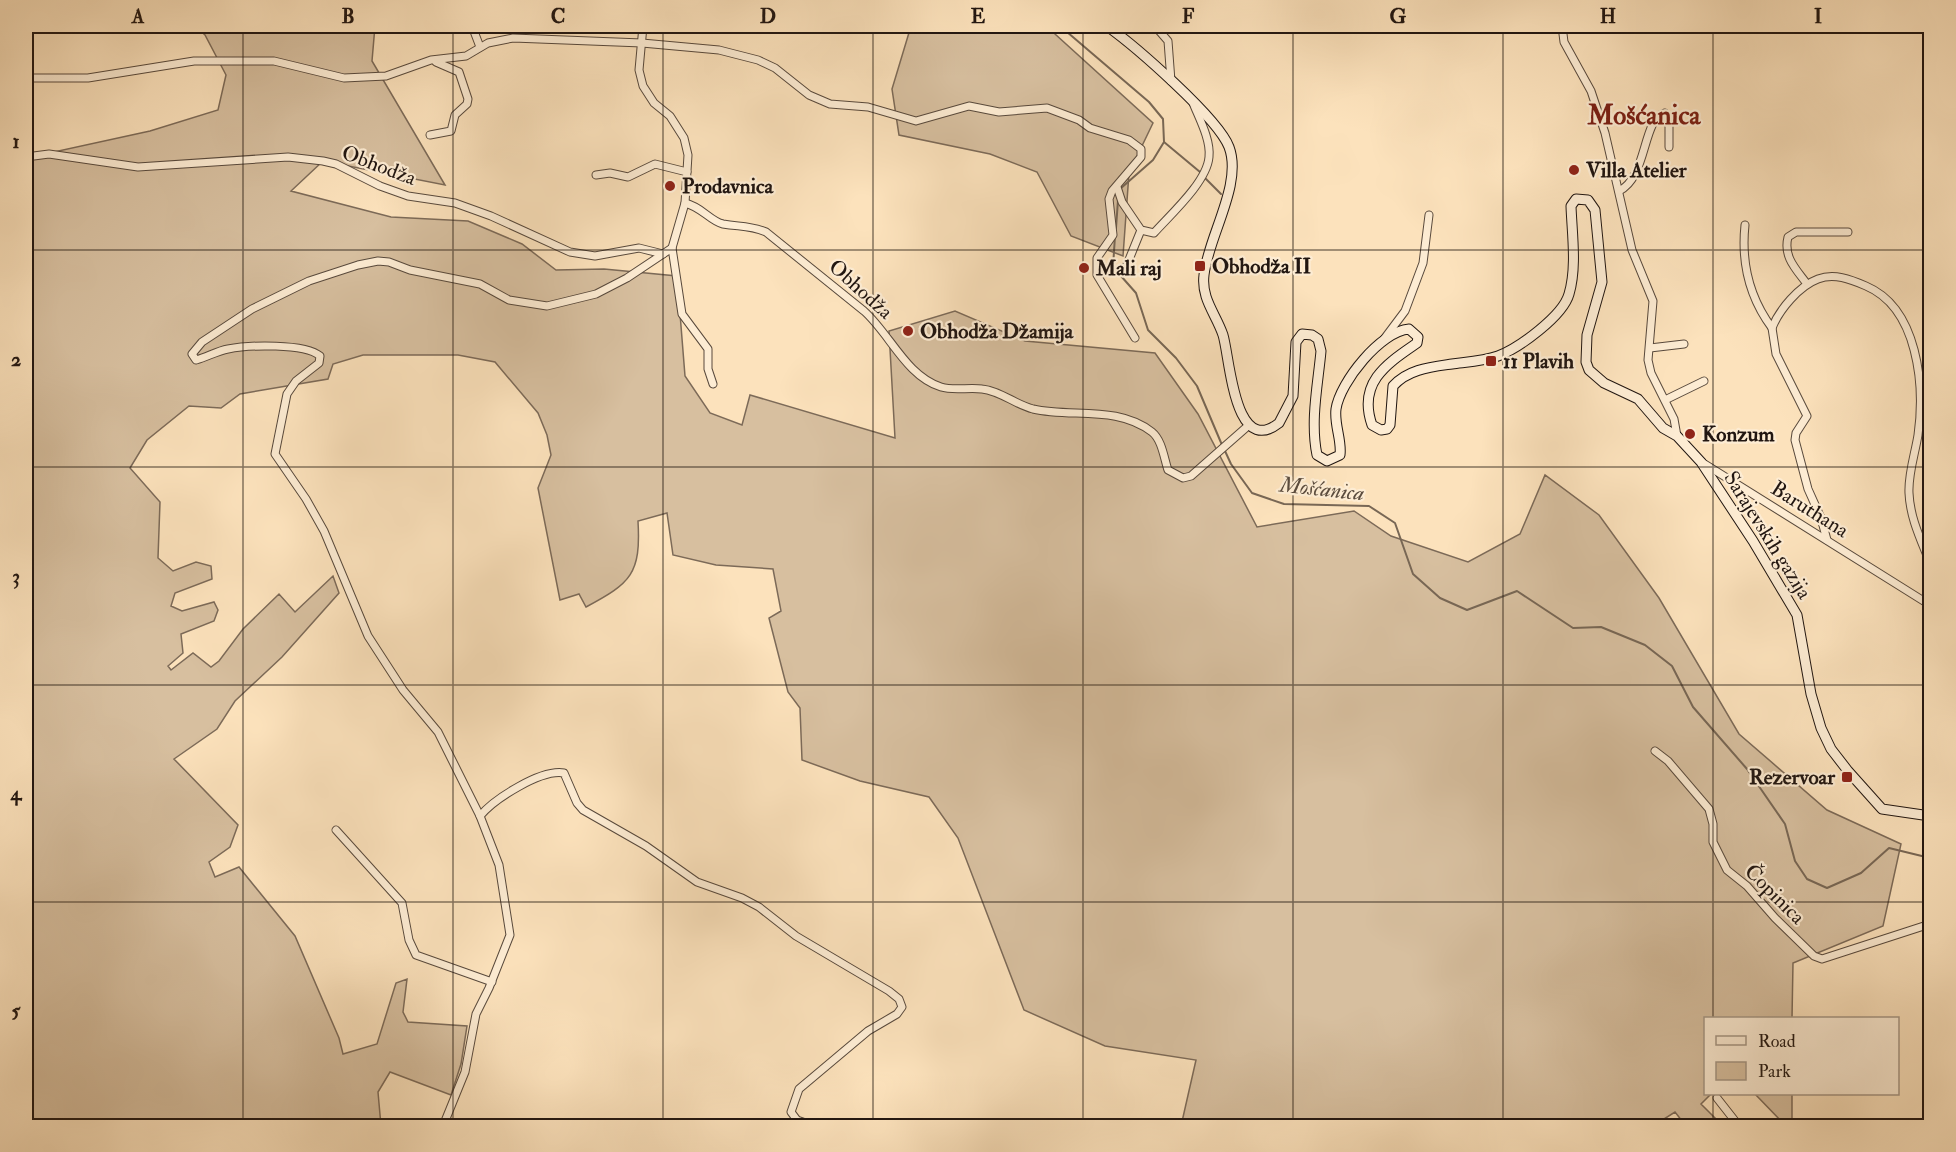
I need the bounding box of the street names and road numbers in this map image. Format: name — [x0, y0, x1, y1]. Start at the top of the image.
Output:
street label: Obhodža — [338, 139, 420, 192]
street label: Obhodža — [823, 253, 899, 326]
street label: Sarajevskih gazija — [1717, 466, 1818, 605]
street label: Baruthana — [1766, 475, 1854, 544]
street label: Čopinica — [1739, 858, 1811, 931]

